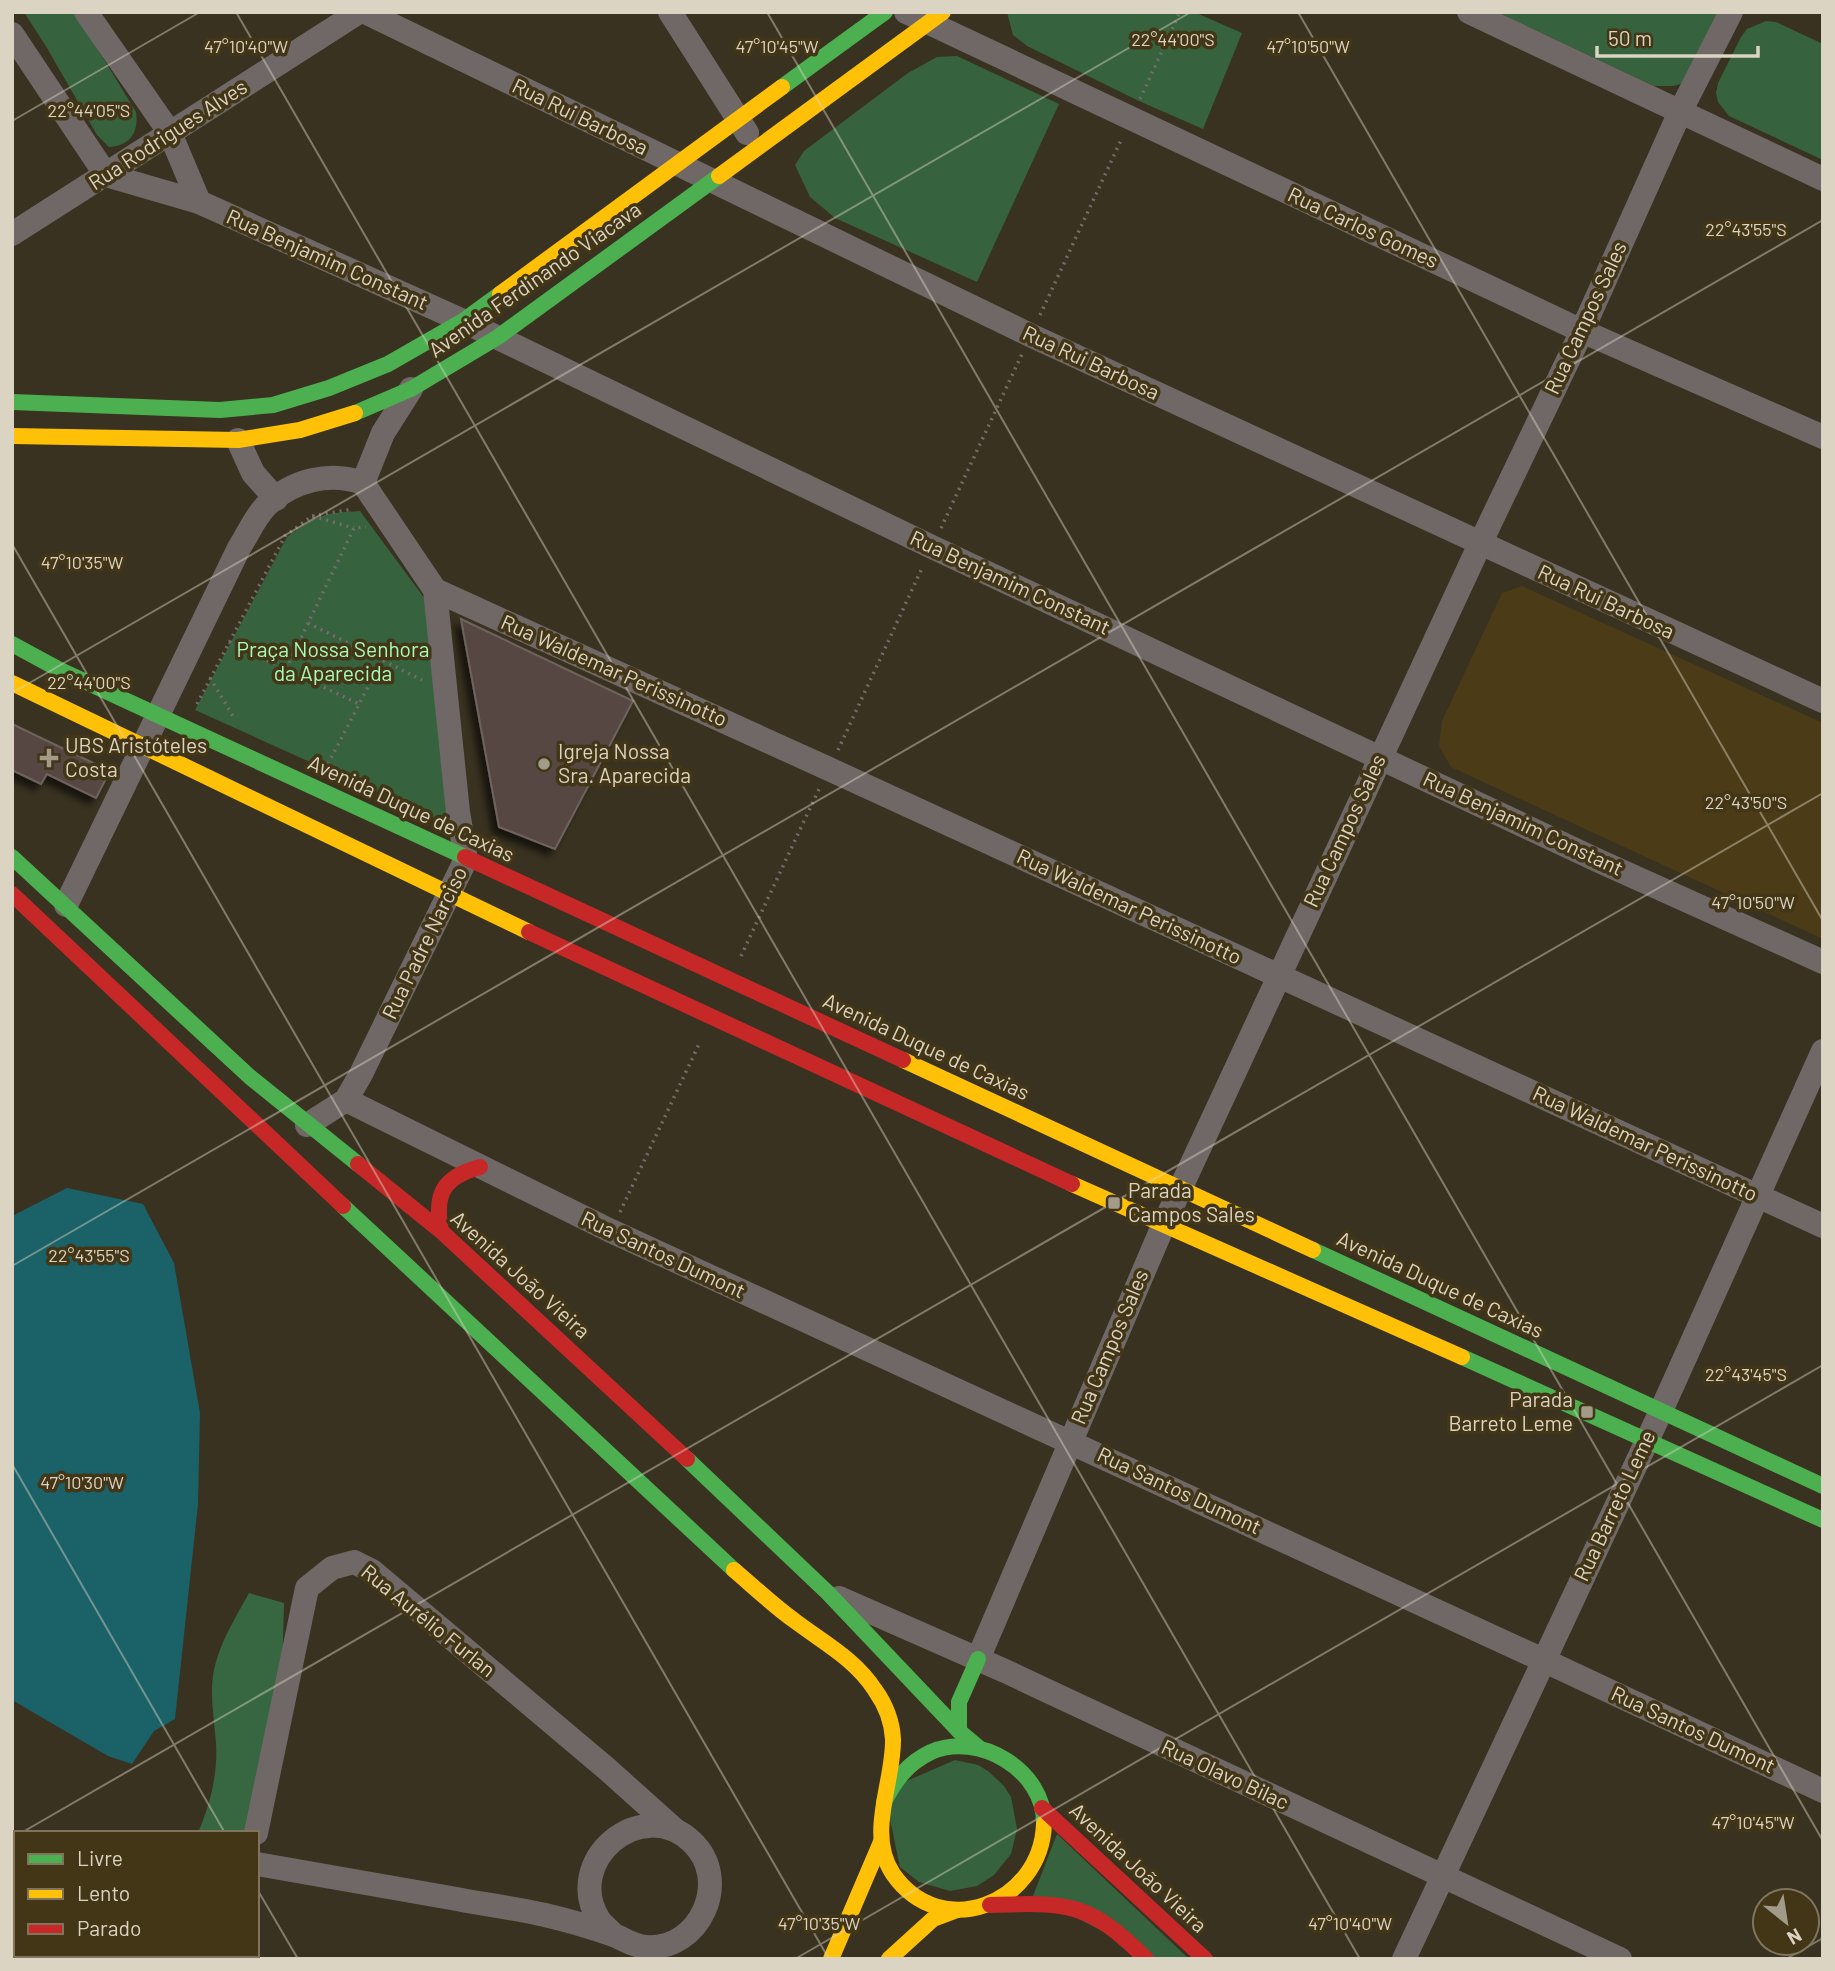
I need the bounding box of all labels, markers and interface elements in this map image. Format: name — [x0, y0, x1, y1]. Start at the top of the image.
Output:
scale bar — [1597, 14, 1758, 58]
text: 50 m — [1608, 25, 1652, 50]
text: 22°44'00"S — [1131, 28, 1215, 50]
text: 47°10'40"W — [204, 35, 288, 57]
text: 47°10'45"W — [735, 35, 819, 57]
text: 47°10'50"W — [1266, 35, 1350, 57]
street label: Rua Rui Barbosa — [509, 72, 653, 159]
street label: Rua Rodrigues Alves — [83, 73, 251, 194]
text: 22°44'05"S — [48, 99, 130, 121]
street label: Rua Carlos Gomes — [1284, 181, 1443, 272]
street label: Avenida Ferdinando Viacava — [423, 196, 645, 362]
street label: Rua Benjamim Constant — [223, 203, 432, 314]
text: 22°43'55"S — [1705, 218, 1787, 240]
street label: Rua Campos Sales — [1538, 237, 1631, 398]
street label: Rua Rui Barbosa — [1019, 319, 1164, 404]
street label: Rua Benjamim Constant — [907, 524, 1115, 639]
text: 47°10'35"W — [41, 551, 124, 573]
street label: Rua Rui Barbosa — [1534, 558, 1679, 643]
street label: Rua Waldemar Perissinotto — [498, 608, 732, 731]
park label: Praça Nossa Senhora da Aparecida — [237, 636, 429, 685]
text: 22°44'00"S — [47, 671, 131, 693]
place label: UBS Aristóteles Costa — [65, 732, 207, 781]
place label: Igreja Nossa Sra. Aparecida — [558, 738, 691, 787]
marker: UBS Aristóteles Costa — [39, 748, 59, 768]
street label: Avenida Duque de Caxias — [305, 749, 519, 866]
street label: Rua Campos Sales — [1297, 750, 1390, 911]
marker: Igreja Nossa Sra. Aparecida — [536, 756, 552, 772]
street label: Rua Benjamim Constant — [1420, 765, 1628, 880]
text: 22°43'50"S — [1705, 791, 1787, 813]
street label: Rua Waldemar Perissinotto — [1013, 843, 1246, 969]
street label: Rua Padre Narciso — [376, 862, 471, 1023]
text: 47°10'50"W — [1711, 891, 1795, 913]
street label: Avenida Duque de Caxias — [820, 987, 1034, 1104]
street label: Rua Waldemar Perissinotto — [1529, 1080, 1762, 1206]
place label: Parada Campos Sales — [1128, 1177, 1255, 1226]
marker: Parada Campos Sales — [1106, 1195, 1122, 1211]
street label: Avenida João Vieira — [446, 1205, 596, 1343]
street label: Rua Santos Dumont — [578, 1205, 750, 1303]
street label: Avenida Duque de Caxias — [1334, 1225, 1548, 1342]
text: 22°43'55"S — [48, 1244, 130, 1266]
street label: Rua Campos Sales — [1065, 1265, 1153, 1428]
text: 22°43'45"S — [1705, 1363, 1787, 1385]
place label: Parada Barreto Leme — [1448, 1386, 1573, 1435]
marker: Parada Barreto Leme — [1579, 1404, 1595, 1420]
street label: Rua Barreto Leme — [1568, 1426, 1660, 1585]
street label: Rua Santos Dumont — [1094, 1441, 1266, 1539]
text: 47°10'30"W — [40, 1471, 124, 1493]
street label: Rua Aurélio Furlan — [357, 1558, 501, 1681]
street label: Rua Santos Dumont — [1608, 1680, 1780, 1778]
street label: Rua Olavo Bilac — [1158, 1733, 1293, 1814]
street label: Avenida João Vieira — [1065, 1797, 1213, 1937]
text: 47°10'45"W — [1711, 1811, 1795, 1833]
legend — [14, 1831, 259, 1957]
text: Livre — [77, 1845, 123, 1870]
text: Lento — [77, 1880, 130, 1905]
north arrow — [1751, 1887, 1821, 1957]
text: 47°10'35"W — [778, 1912, 861, 1934]
text: 47°10'40"W — [1308, 1912, 1392, 1934]
text: Parado — [77, 1915, 141, 1940]
text: N — [1784, 1924, 1806, 1950]

